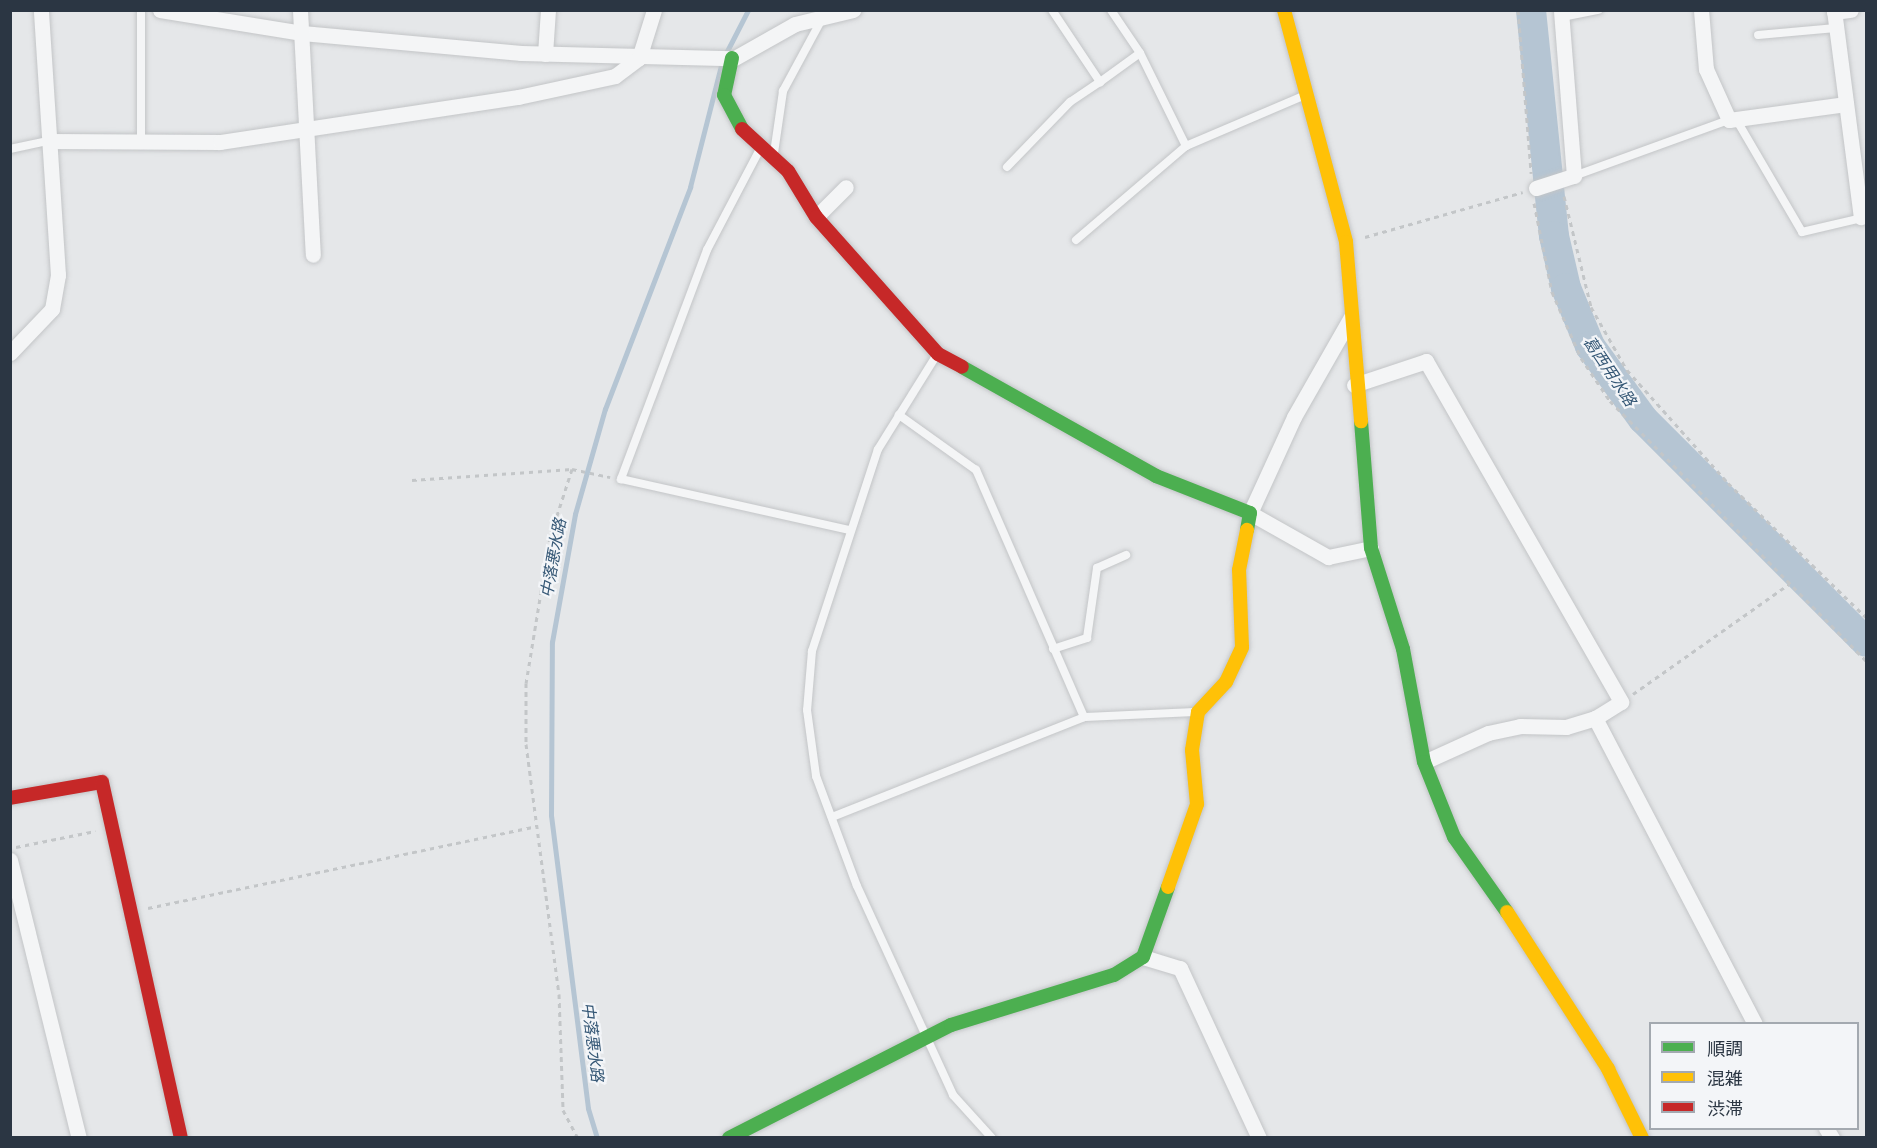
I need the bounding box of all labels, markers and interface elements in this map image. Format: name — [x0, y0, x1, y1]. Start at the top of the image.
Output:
water label: 葛西用水路 — [1580, 332, 1640, 410]
water label: 中落悪水路 — [537, 517, 569, 599]
water label: 中落悪水路 — [579, 1001, 607, 1083]
legend — [1649, 1022, 1859, 1130]
text: 順調 — [1707, 1037, 1743, 1060]
text: 混雑 — [1707, 1067, 1743, 1090]
text: 渋滞 — [1707, 1097, 1743, 1120]

